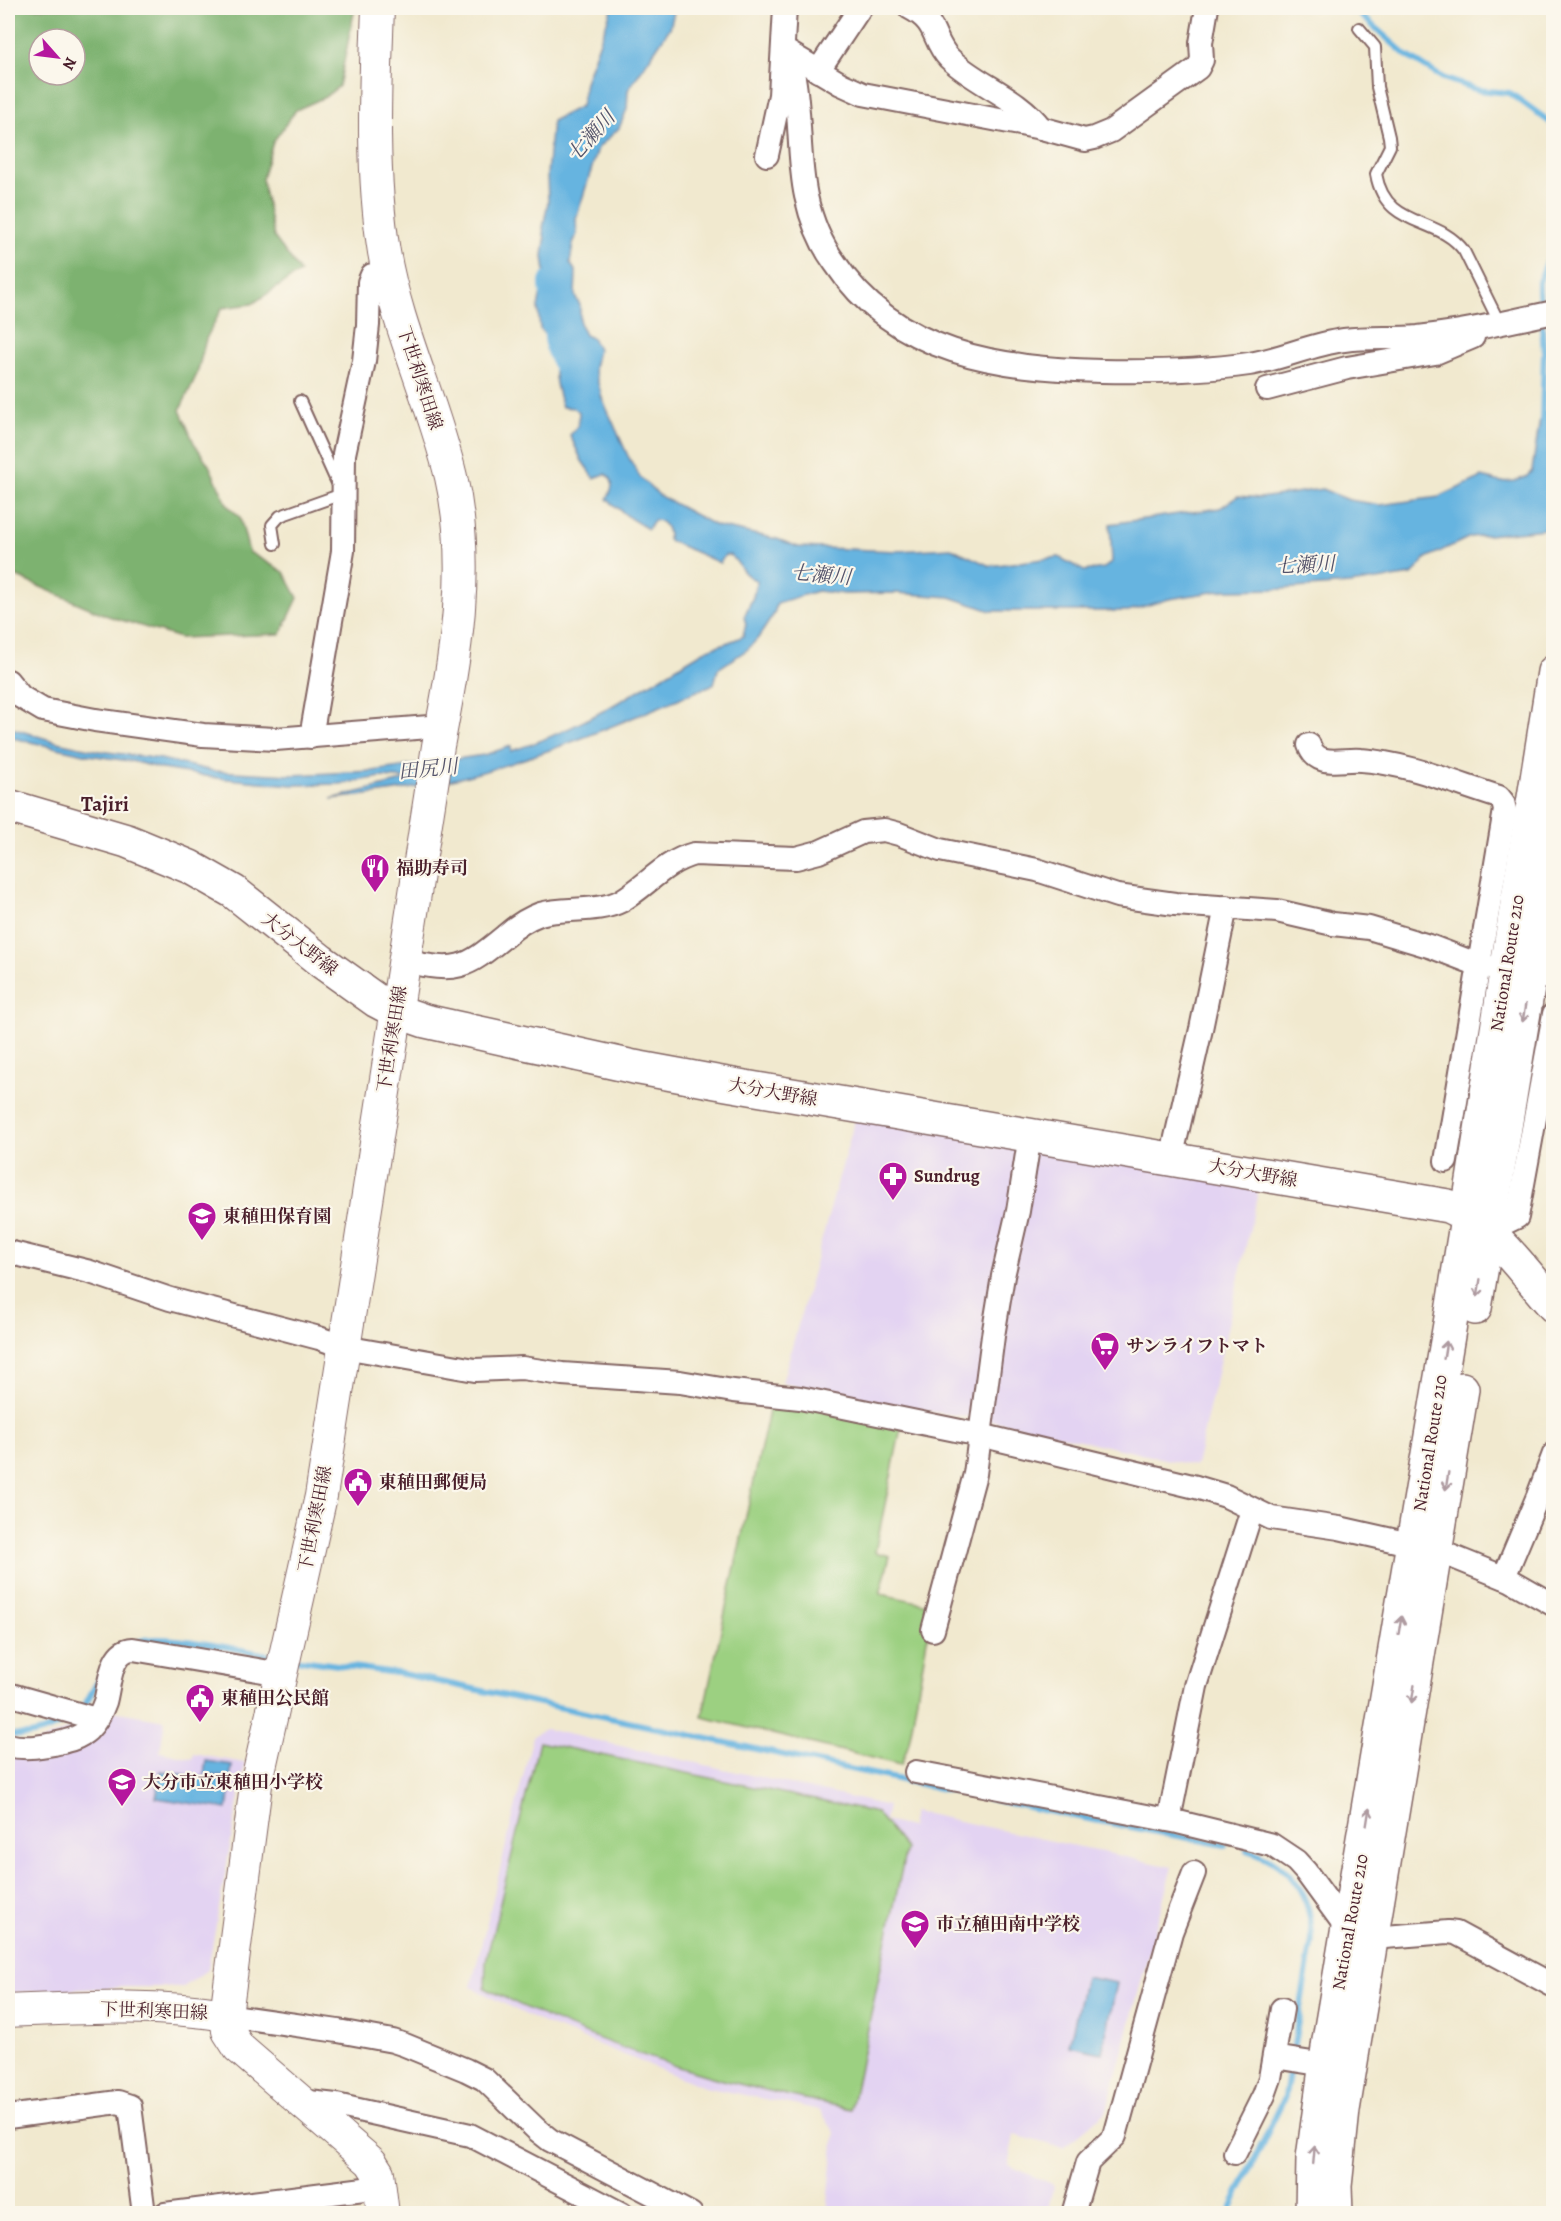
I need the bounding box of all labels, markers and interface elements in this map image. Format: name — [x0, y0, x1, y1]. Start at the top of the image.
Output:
north arrow — [27, 27, 87, 87]
text: N — [57, 53, 82, 74]
water label: 七瀬川 — [561, 103, 622, 167]
street label: 下世利寒田線 — [392, 323, 448, 433]
water label: 七瀬川 — [1274, 550, 1338, 580]
water label: 七瀬川 — [790, 559, 854, 591]
water label: 田尻川 — [397, 752, 461, 786]
district label: Tajiri — [81, 790, 129, 818]
restaurant icon: 福助寿司 — [359, 852, 391, 894]
place label: 福助寿司 — [396, 856, 468, 880]
street label: National Route 210 — [1484, 893, 1530, 1033]
street label: 大分大野線 — [257, 907, 343, 981]
street label: 下世利寒田線 — [372, 984, 412, 1094]
one-way arrow — [1518, 1002, 1529, 1022]
street label: 大分大野線 — [727, 1072, 819, 1112]
street label: 大分大野線 — [1207, 1153, 1299, 1193]
pharmacy icon: Sundrug — [877, 1160, 909, 1202]
place label: Sundrug — [914, 1164, 981, 1188]
school or university icon: 東稙田保育園 — [186, 1200, 218, 1242]
place label: 東稙田保育園 — [223, 1204, 331, 1228]
one-way arrow — [1473, 1278, 1484, 1297]
supermarket icon: サンライフトマト — [1089, 1330, 1121, 1372]
place label: サンライフトマト — [1126, 1334, 1268, 1358]
one-way arrow — [1440, 1341, 1451, 1360]
street label: National Route 210 — [1407, 1373, 1453, 1513]
street label: 下世利寒田線 — [293, 1464, 337, 1574]
public building icon: 東稙田郵便局 — [342, 1466, 374, 1508]
place label: 東稙田郵便局 — [379, 1470, 487, 1494]
one-way arrow — [1442, 1470, 1453, 1490]
one-way arrow — [1394, 1616, 1405, 1635]
public building icon: 東稙田公民館 — [184, 1682, 216, 1724]
one-way arrow — [1407, 1683, 1418, 1703]
place label: 東稙田公民館 — [221, 1686, 329, 1710]
school or university icon: 大分市立東稙田小学校 — [106, 1766, 138, 1808]
place label: 大分市立東稙田小学校 — [143, 1770, 323, 1794]
one-way arrow — [1362, 1808, 1373, 1828]
street label: National Route 210 — [1326, 1852, 1374, 1992]
school or university icon: 市立稙田南中学校 — [899, 1908, 931, 1950]
place label: 市立稙田南中学校 — [936, 1912, 1080, 1936]
street label: 下世利寒田線 — [100, 1997, 208, 2025]
one-way arrow — [1308, 2146, 1319, 2166]

